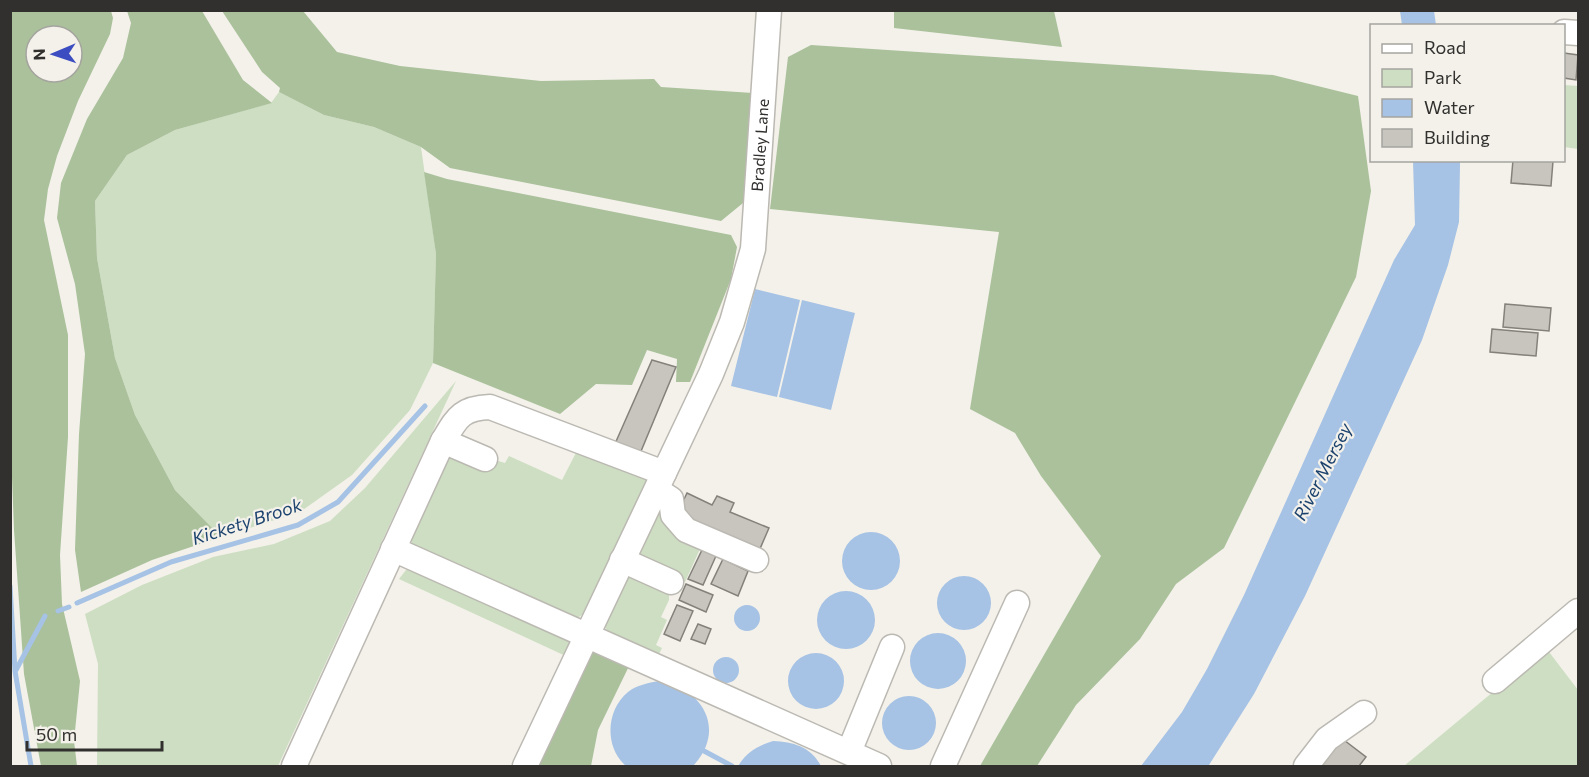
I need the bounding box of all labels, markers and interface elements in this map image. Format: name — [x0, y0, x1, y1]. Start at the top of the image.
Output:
north arrow — [24, 24, 84, 84]
legend — [1370, 24, 1565, 162]
text: Road — [1424, 36, 1466, 58]
text: N — [29, 48, 48, 61]
text: Park — [1424, 66, 1462, 88]
text: Water — [1424, 96, 1475, 118]
street label: Bradley Lane — [747, 98, 772, 192]
text: Building — [1424, 126, 1490, 148]
water label: River Mersey — [1288, 419, 1356, 524]
water label: Kickety Brook — [189, 493, 306, 549]
scale bar — [27, 714, 162, 752]
text: 50 m — [36, 723, 77, 745]

